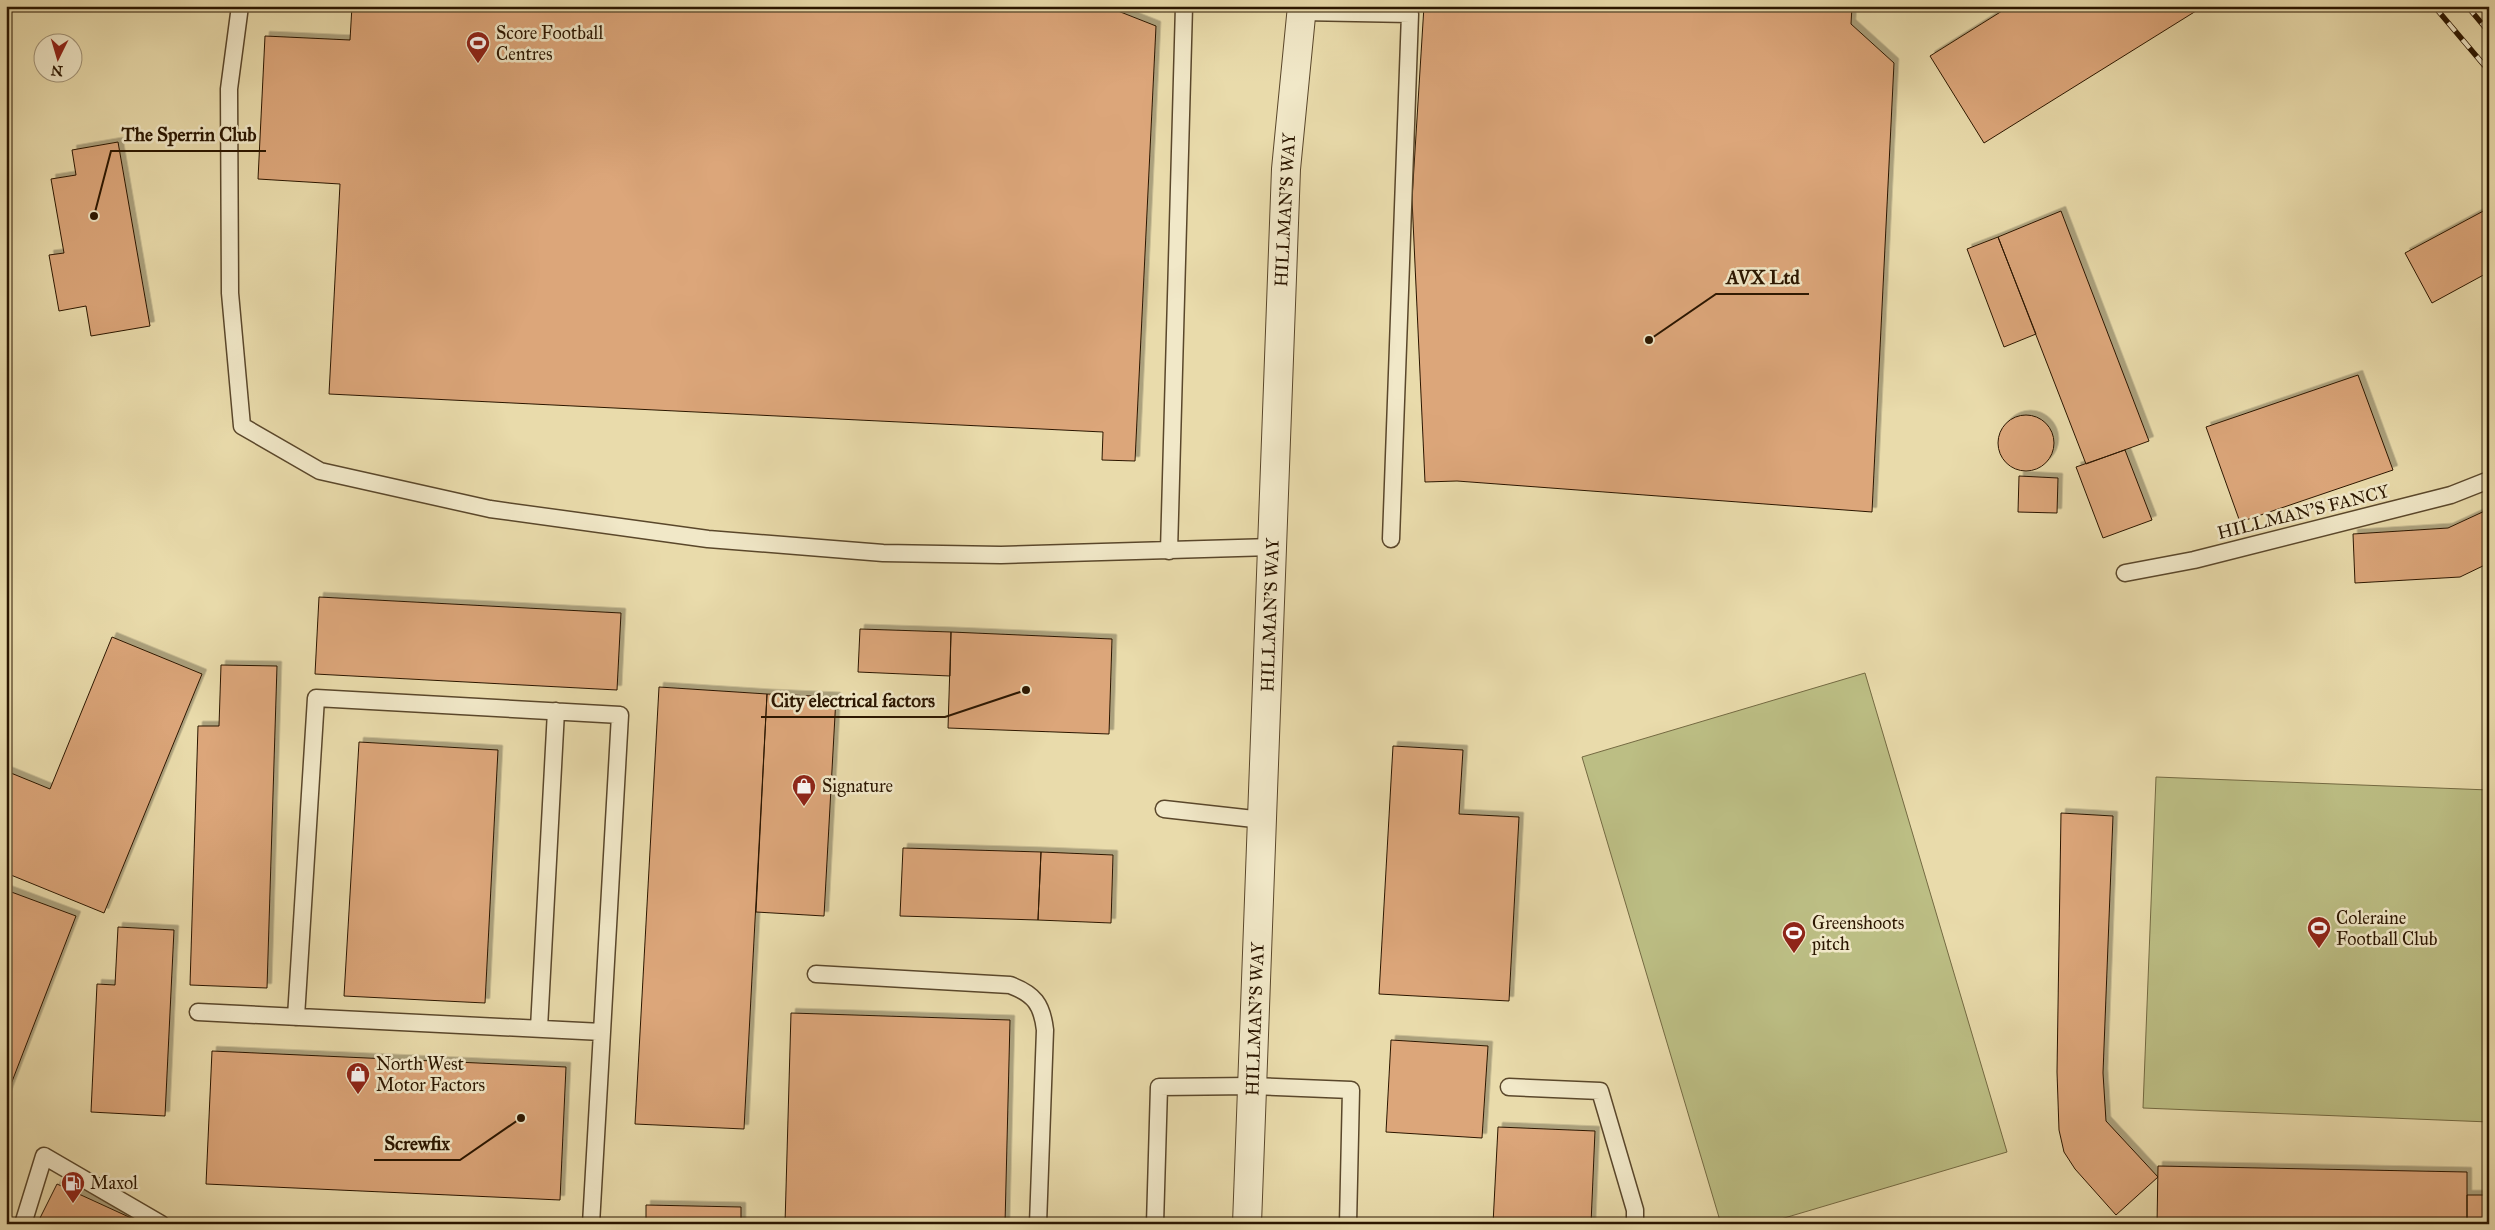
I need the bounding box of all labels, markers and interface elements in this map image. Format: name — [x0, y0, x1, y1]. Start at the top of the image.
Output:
place label: Score Football Centres — [496, 22, 603, 65]
sports icon: Score Football Centres — [465, 30, 491, 64]
north arrow — [32, 32, 82, 82]
text: N — [50, 61, 64, 79]
callout: The Sperrin Club — [111, 117, 266, 151]
text: The Sperrin Club — [120, 123, 257, 147]
street label: HILLMAN'S WAY — [1270, 132, 1300, 287]
callout: AVX Ltd — [1716, 260, 1809, 294]
text: AVX Ltd — [1724, 266, 1800, 289]
street label: HILLMAN'S FANCY — [2215, 480, 2392, 544]
street label: HILLMAN'S WAY — [1256, 537, 1284, 692]
callout: City electrical factors — [761, 683, 945, 717]
text: City electrical factors — [771, 689, 935, 713]
shop icon: Signature — [791, 773, 817, 807]
place label: Signature — [822, 775, 893, 798]
place label: Coleraine Football Club — [2336, 907, 2438, 950]
place label: Greenshoots pitch — [1811, 912, 1904, 955]
sports icon: Coleraine Football Club — [2306, 915, 2332, 949]
sports icon: Greenshoots pitch — [1781, 920, 1807, 954]
street label: HILLMAN'S WAY — [1241, 941, 1269, 1096]
place label: North West Motor Factors — [376, 1053, 485, 1096]
shop icon: North West Motor Factors — [345, 1061, 371, 1095]
callout: Screwfix — [374, 1126, 460, 1160]
text: Screwfix — [384, 1132, 450, 1155]
fuel station icon: Maxol — [60, 1170, 86, 1204]
place label: Maxol — [90, 1172, 138, 1194]

